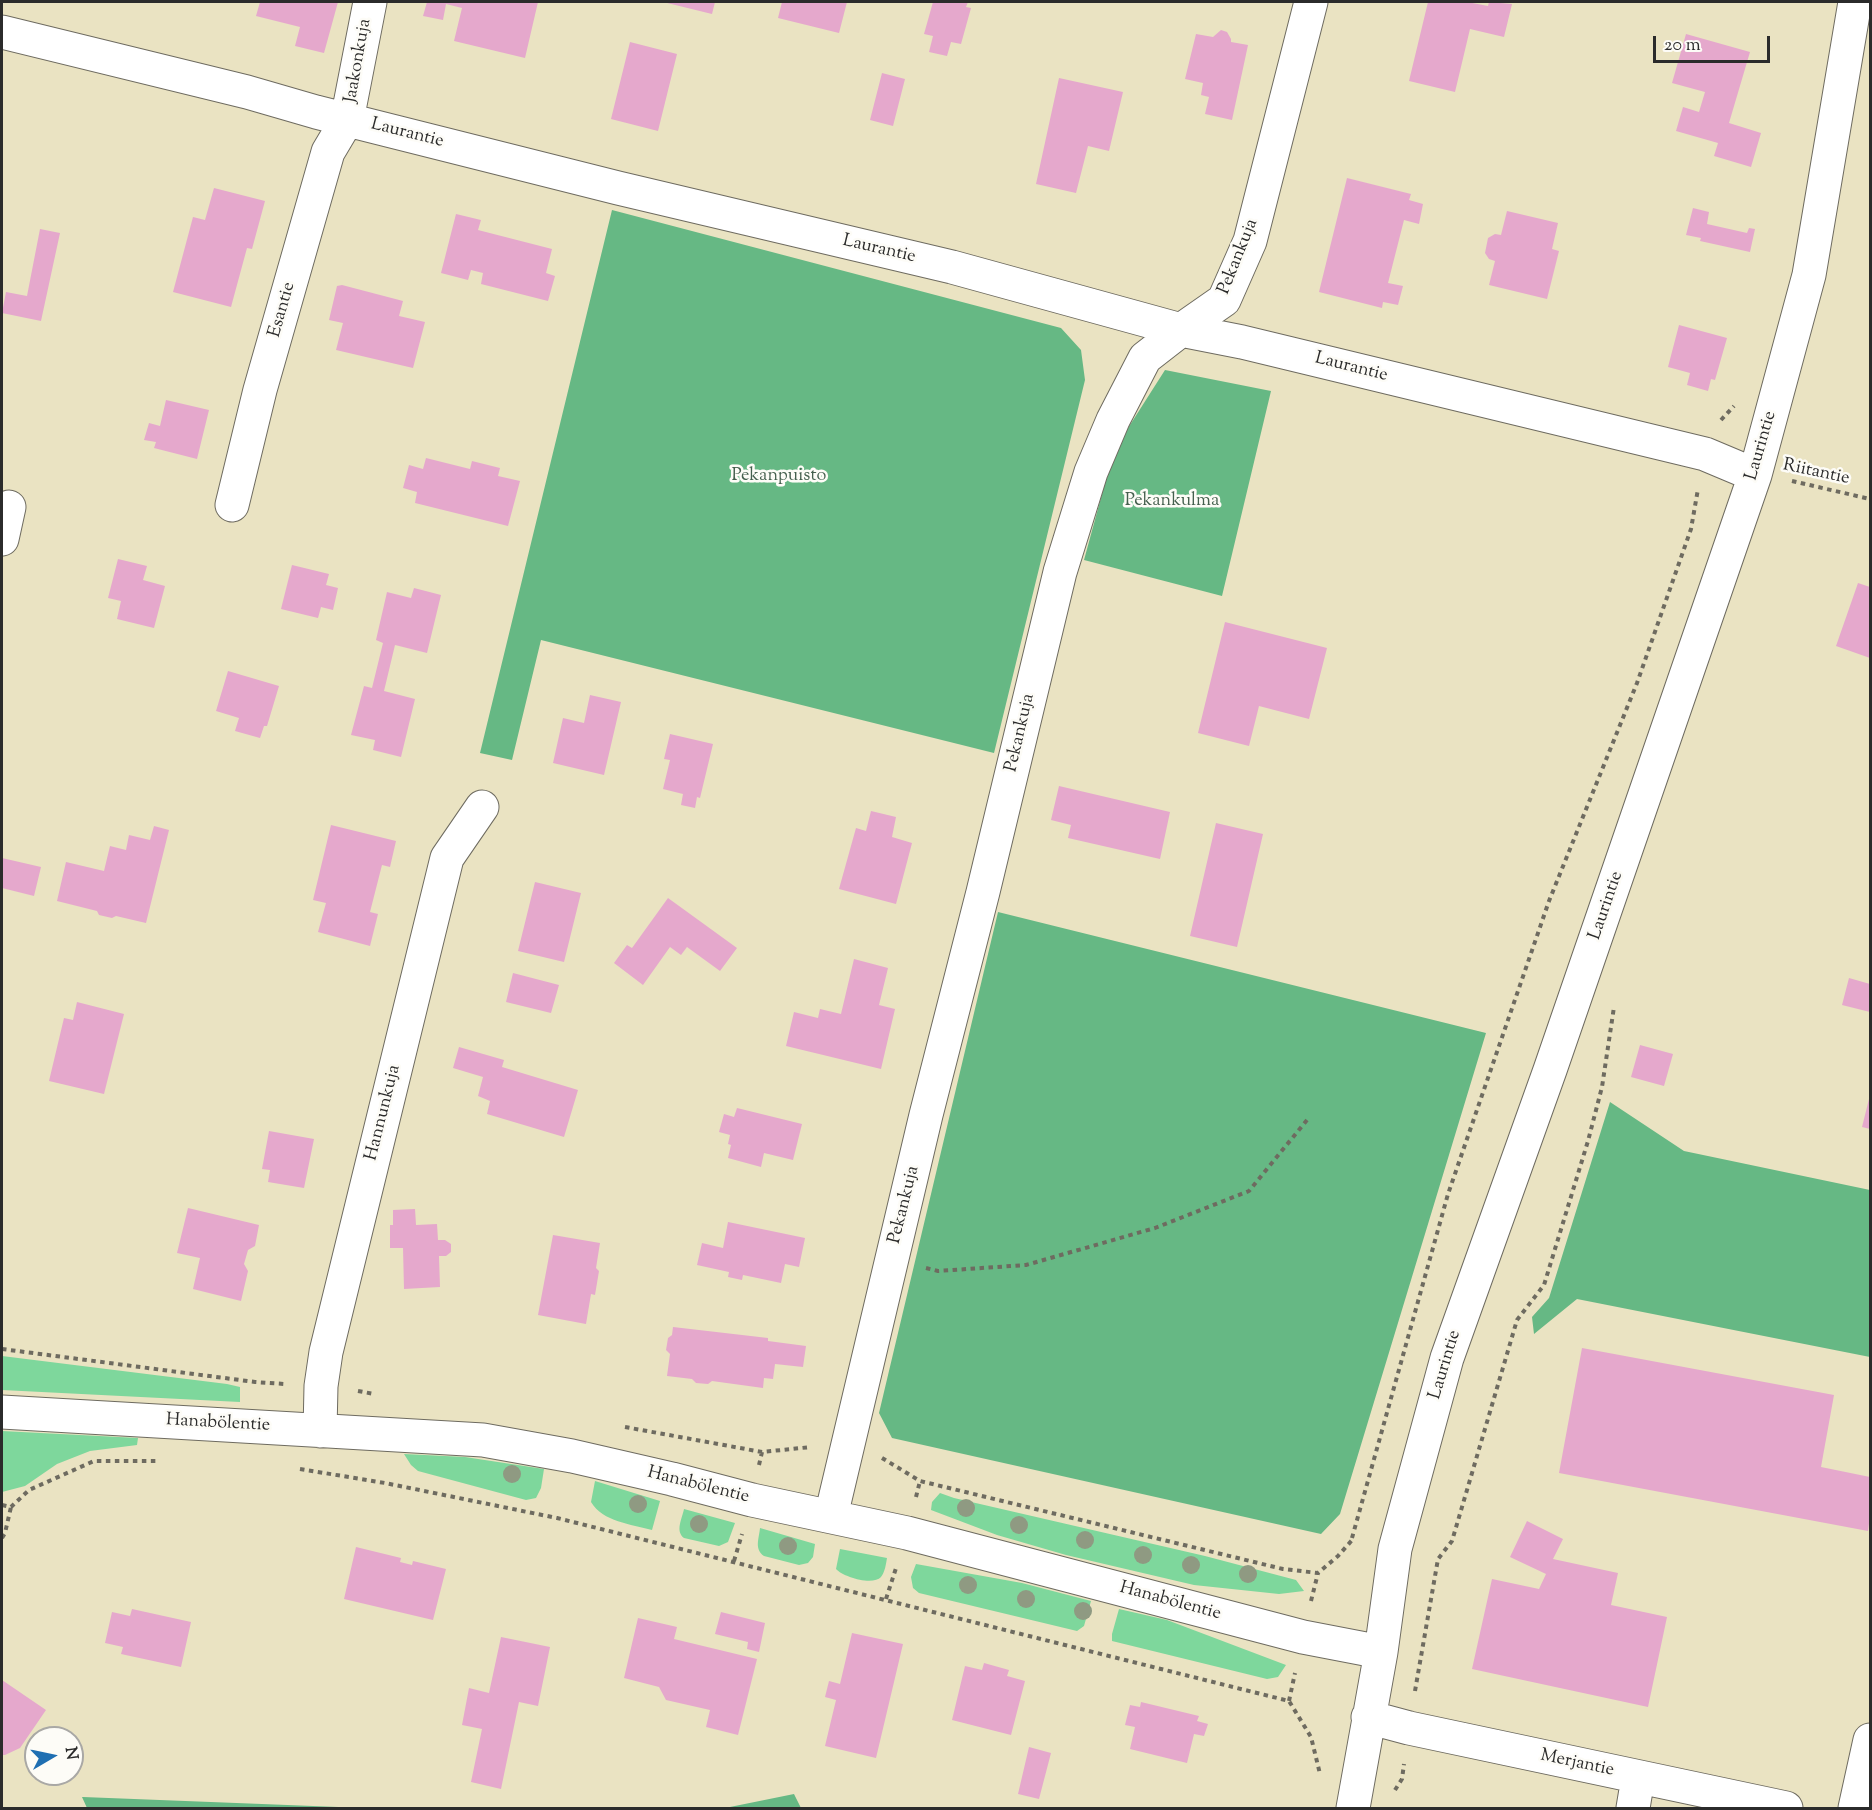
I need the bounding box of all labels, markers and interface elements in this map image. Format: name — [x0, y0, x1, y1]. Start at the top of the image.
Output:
street label: Jaakonkuja — [341, 17, 377, 105]
scale bar — [1656, 24, 1773, 62]
text: 20 m — [1664, 33, 1701, 59]
street label: Laurantie — [368, 115, 446, 153]
street label: Pekankuja — [1214, 216, 1264, 298]
street label: Laurantie — [840, 231, 918, 269]
street label: Esantie — [265, 280, 301, 340]
street label: Laurantie — [1312, 349, 1390, 387]
street label: Laurintie — [1742, 409, 1782, 483]
street label: Riitantie — [1781, 455, 1851, 491]
park label: Pekanpuisto — [732, 466, 826, 488]
park label: Pekankulma — [1125, 491, 1219, 513]
street label: Pekankuja — [1002, 692, 1040, 774]
street label: Laurintie — [1585, 869, 1629, 943]
street label: Hannunkuja — [362, 1063, 406, 1163]
street label: Pekankuja — [885, 1164, 925, 1246]
street label: Laurintie — [1425, 1328, 1467, 1402]
street label: Hanabölentie — [165, 1410, 271, 1438]
street label: Hanabölentie — [645, 1463, 751, 1509]
street label: Hanabölentie — [1117, 1578, 1223, 1626]
north arrow — [24, 1726, 84, 1786]
text: N — [58, 1745, 83, 1762]
street label: Merjantie — [1538, 1746, 1616, 1782]

